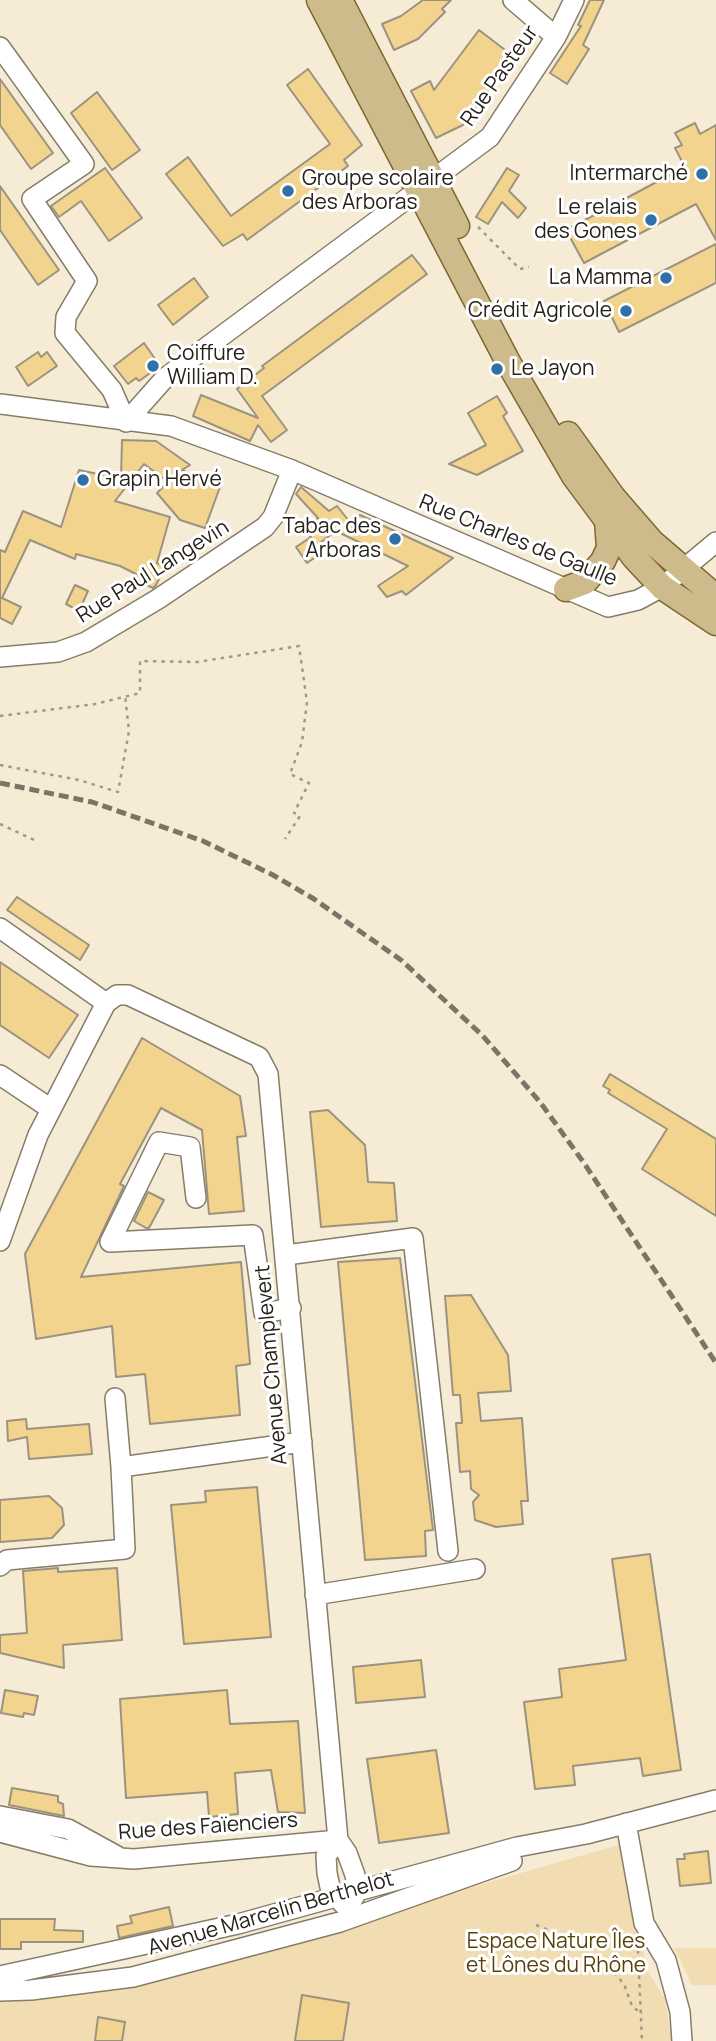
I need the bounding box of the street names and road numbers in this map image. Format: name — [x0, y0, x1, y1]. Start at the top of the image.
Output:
street label: Rue Pasteur — [456, 21, 544, 131]
street label: Rue Charles de Gaulle — [415, 490, 621, 592]
street label: Rue Paul Langevin — [72, 515, 234, 629]
street label: Avenue Champlevert — [251, 1264, 293, 1466]
street label: Rue des Faïenciers — [117, 1808, 299, 1846]
street label: Avenue Marcelin Berthelot — [145, 1867, 397, 1961]

